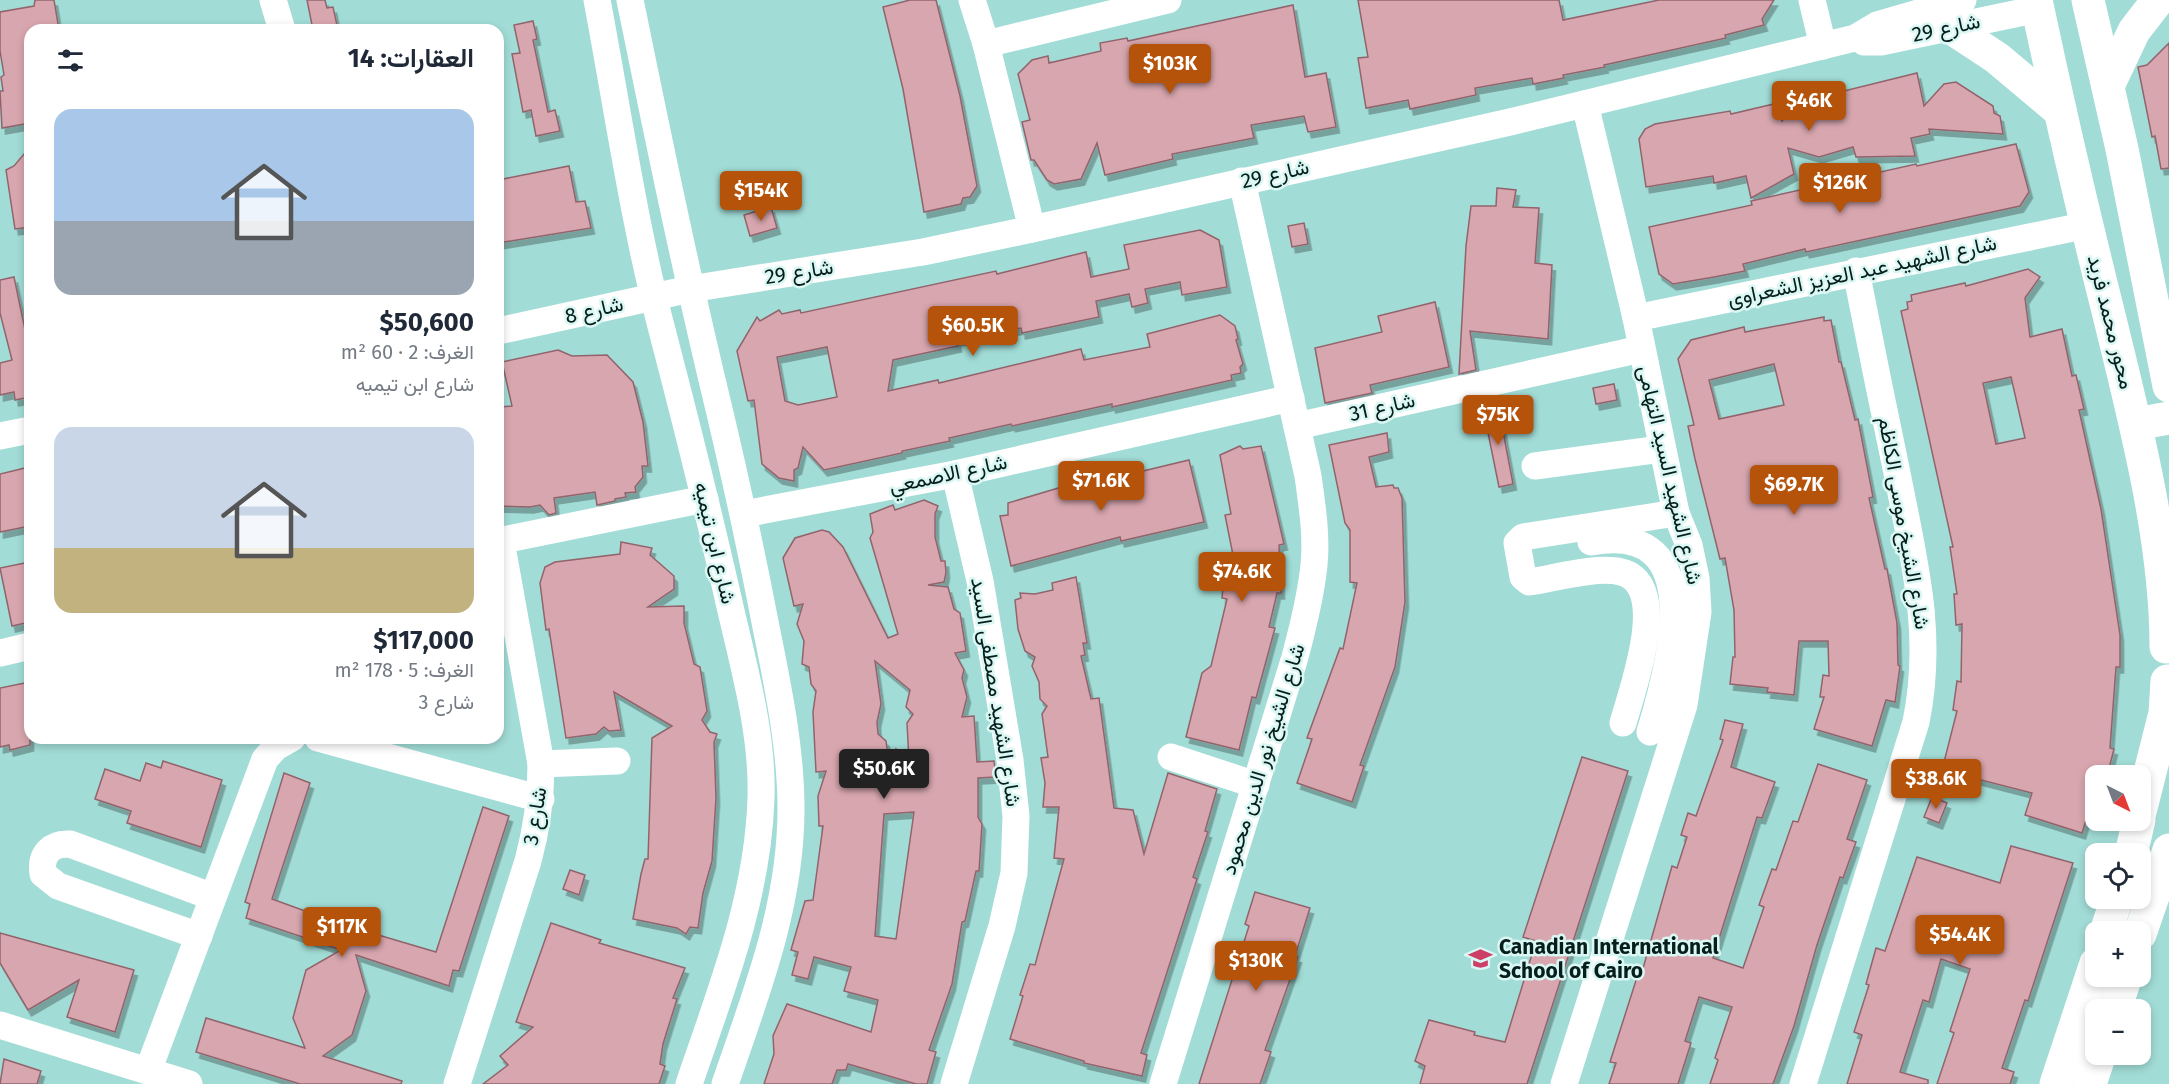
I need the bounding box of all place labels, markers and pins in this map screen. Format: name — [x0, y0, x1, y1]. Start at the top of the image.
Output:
pin: $103K — [1128, 44, 1212, 95]
pin: $46K — [1773, 81, 1845, 132]
pin: $126K — [1798, 163, 1882, 214]
pin: $154K — [719, 171, 803, 222]
pin: $60.5K — [924, 306, 1022, 357]
pin: $75K — [1462, 395, 1534, 446]
pin: $71.6K — [1052, 461, 1150, 512]
pin: $69.7K — [1745, 465, 1843, 516]
pin: $74.6K — [1193, 552, 1291, 603]
pin: $50.6K — [835, 749, 933, 800]
pin: $38.6K — [1887, 759, 1985, 810]
pin: $117K — [300, 907, 384, 958]
pin: $54.4K — [1911, 915, 2009, 966]
place label: Canadian International School of Cairo — [1499, 934, 1719, 984]
pin: $130K — [1214, 941, 1298, 992]
school or university icon: Canadian International School of Cairo — [1468, 946, 1494, 972]

